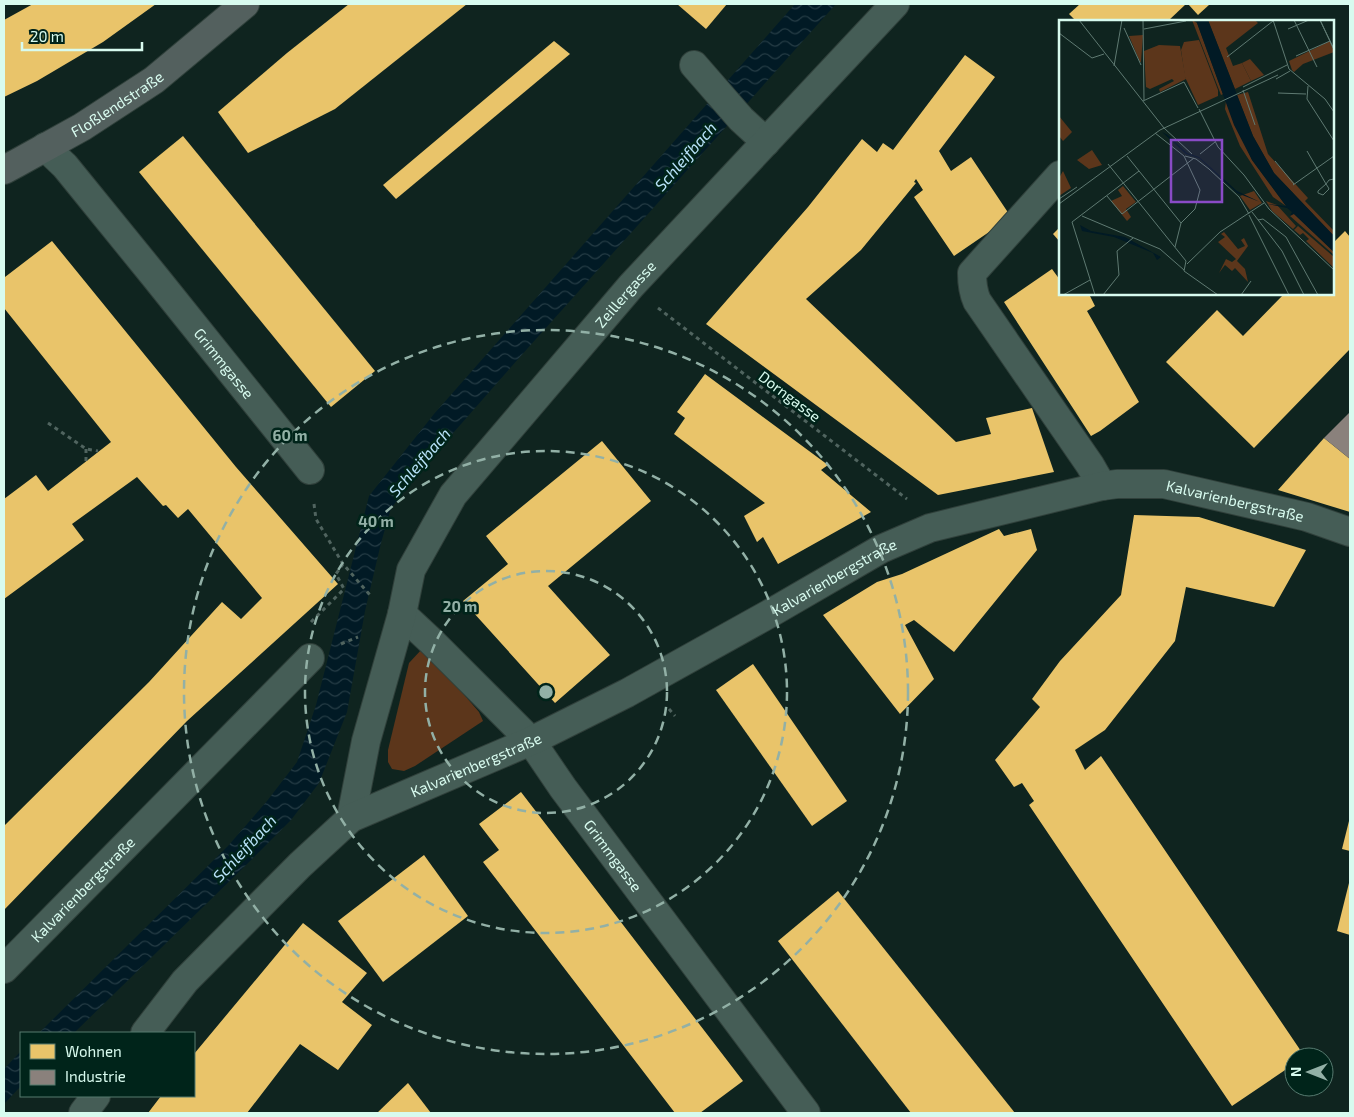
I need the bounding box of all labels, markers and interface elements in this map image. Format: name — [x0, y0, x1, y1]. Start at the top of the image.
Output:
scale bar — [22, 20, 142, 52]
inset map — [1059, 20, 1334, 295]
text: 20 m — [30, 27, 64, 45]
street label: Floßlendstraße — [68, 67, 167, 140]
water label: Schleifbach — [650, 118, 720, 194]
street label: Zeillergasse — [591, 257, 659, 331]
street label: Grimmgasse — [191, 324, 258, 402]
street label: Dorngasse — [755, 367, 825, 425]
water label: Schleifbach — [384, 424, 454, 500]
text: 60 m — [273, 426, 307, 444]
street label: Kalvarienbergstraße — [1165, 476, 1306, 525]
text: 40 m — [358, 512, 394, 530]
street label: Kalvarienbergstraße — [769, 534, 899, 619]
text: 20 m — [443, 597, 477, 615]
centre of rings — [537, 683, 555, 701]
street label: Kalvarienbergstraße — [408, 728, 544, 801]
water label: Schleifbach — [208, 811, 280, 885]
street label: Grimmgasse — [581, 816, 646, 895]
street label: Kalvarienbergstraße — [27, 833, 138, 946]
legend — [20, 1032, 195, 1097]
text: Wohnen — [65, 1042, 122, 1060]
north arrow — [1284, 1047, 1334, 1097]
text: Industrie — [65, 1067, 126, 1085]
text: N — [1287, 1067, 1304, 1077]

